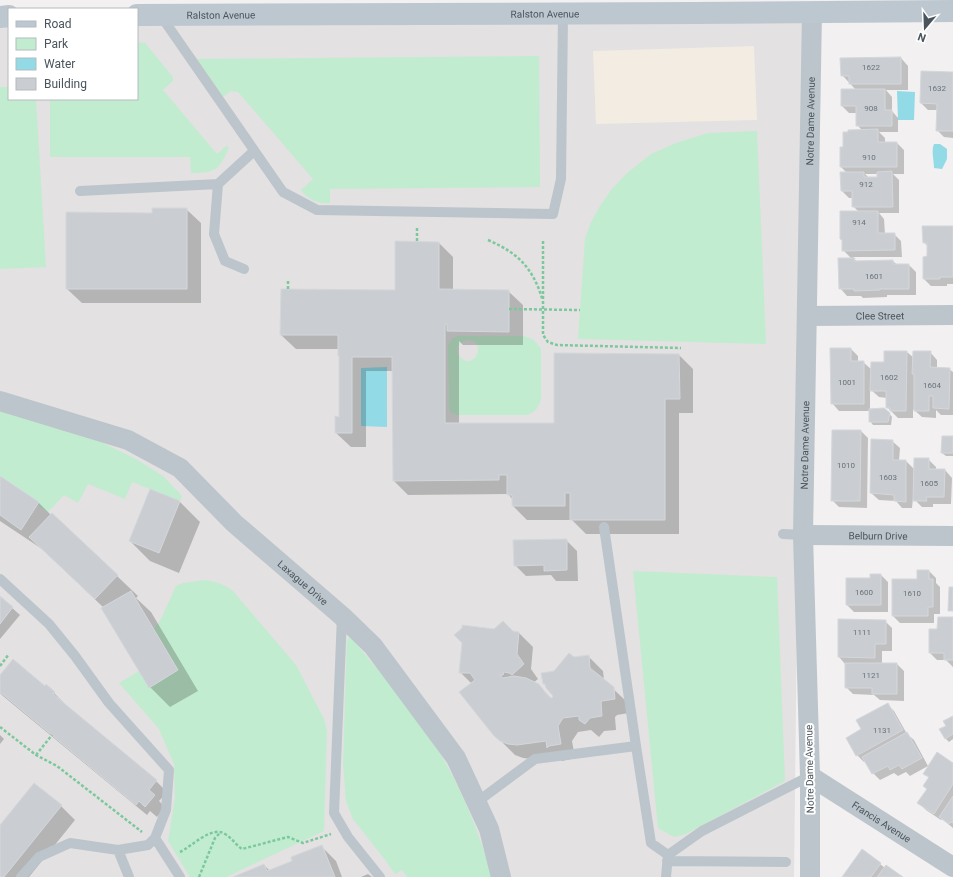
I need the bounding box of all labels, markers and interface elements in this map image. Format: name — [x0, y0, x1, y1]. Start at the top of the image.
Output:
legend — [8, 8, 138, 100]
street label: Ralston Avenue — [511, 8, 579, 20]
north arrow — [905, 8, 945, 48]
street label: Ralston Avenue — [187, 10, 255, 21]
text: Road — [44, 17, 72, 31]
text: N — [916, 29, 928, 44]
text: Park — [44, 37, 69, 51]
text: Water — [44, 57, 75, 71]
house number: 1622 — [862, 63, 880, 72]
text: Building — [44, 77, 87, 91]
street label: Notre Dame Avenue — [804, 77, 817, 166]
house number: 1632 — [928, 84, 946, 93]
house number: 908 — [864, 104, 878, 113]
house number: 910 — [862, 153, 876, 162]
house number: 912 — [859, 180, 873, 189]
house number: 914 — [852, 218, 866, 227]
house number: 1601 — [865, 272, 883, 281]
street label: Clee Street — [856, 310, 904, 322]
house number: 1602 — [880, 373, 898, 382]
house number: 1001 — [838, 378, 856, 387]
house number: 1604 — [923, 381, 941, 390]
street label: Notre Dame Avenue — [799, 401, 811, 489]
house number: 1010 — [837, 461, 855, 470]
house number: 1603 — [879, 473, 897, 482]
house number: 1605 — [920, 479, 938, 488]
street label: Belburn Drive — [848, 530, 908, 542]
street label: Laxague Drive — [275, 558, 330, 607]
house number: 1600 — [855, 588, 873, 597]
house number: 1610 — [903, 589, 921, 598]
house number: 1111 — [853, 628, 871, 637]
house number: 1121 — [862, 671, 880, 680]
street label: Notre Dame Avenue — [803, 725, 816, 813]
house number: 1131 — [873, 726, 891, 735]
street label: Francis Avenue — [850, 799, 913, 845]

